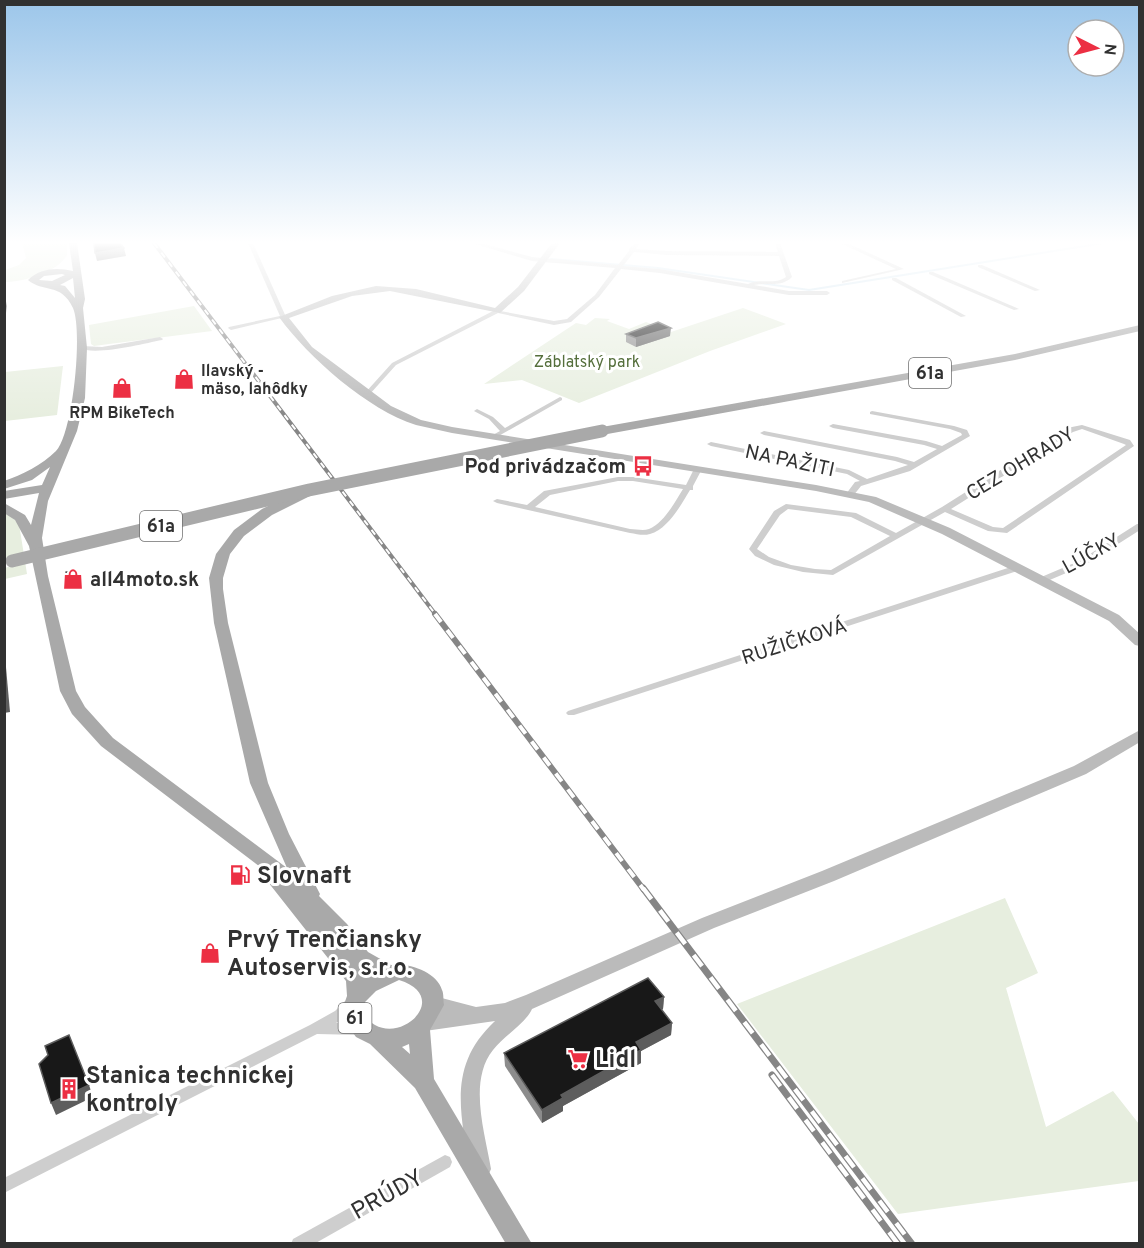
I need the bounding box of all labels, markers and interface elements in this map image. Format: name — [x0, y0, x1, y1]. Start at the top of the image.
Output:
north arrow — [1066, 18, 1126, 78]
text: N — [1098, 43, 1119, 56]
park label: Záblatský park — [534, 353, 640, 373]
road number: 61a — [909, 358, 951, 388]
place label: Ilavský - mäso, lahôdky — [201, 362, 308, 400]
shop icon: Ilavský - mäso, lahôdky — [172, 367, 196, 391]
shop icon: RPM BikeTech — [110, 376, 134, 400]
place label: RPM BikeTech — [69, 404, 175, 424]
street label: CEZ OHRADY — [962, 422, 1080, 507]
street label: NA PAŽITI — [742, 438, 837, 484]
bus stop icon: Pod privádzačom — [631, 454, 655, 478]
place label: Pod privádzačom — [465, 455, 626, 481]
road number: 61a — [140, 511, 182, 541]
street label: LÚČKY — [1057, 526, 1126, 581]
shop icon: all4moto.sk — [61, 567, 85, 591]
place label: all4moto.sk — [90, 568, 199, 594]
street label: RUŽIČKOVÁ — [738, 612, 851, 672]
place label: Slovnaft — [257, 862, 352, 892]
fuel station icon: Slovnaft — [228, 863, 252, 887]
place label: Prvý Trenčiansky Autoservis, s.r.o. — [227, 926, 422, 984]
shop icon: Prvý Trenčiansky Autoservis, s.r.o. — [198, 941, 222, 965]
road number: 61 — [338, 1003, 372, 1033]
place label: Lidl — [595, 1046, 636, 1076]
supermarket icon: Lidl — [566, 1047, 590, 1071]
place label: Stanica technickej kontroly — [86, 1062, 294, 1120]
building icon: Stanica technickej kontroly — [57, 1077, 81, 1101]
street label: PRÚDY — [346, 1162, 429, 1228]

